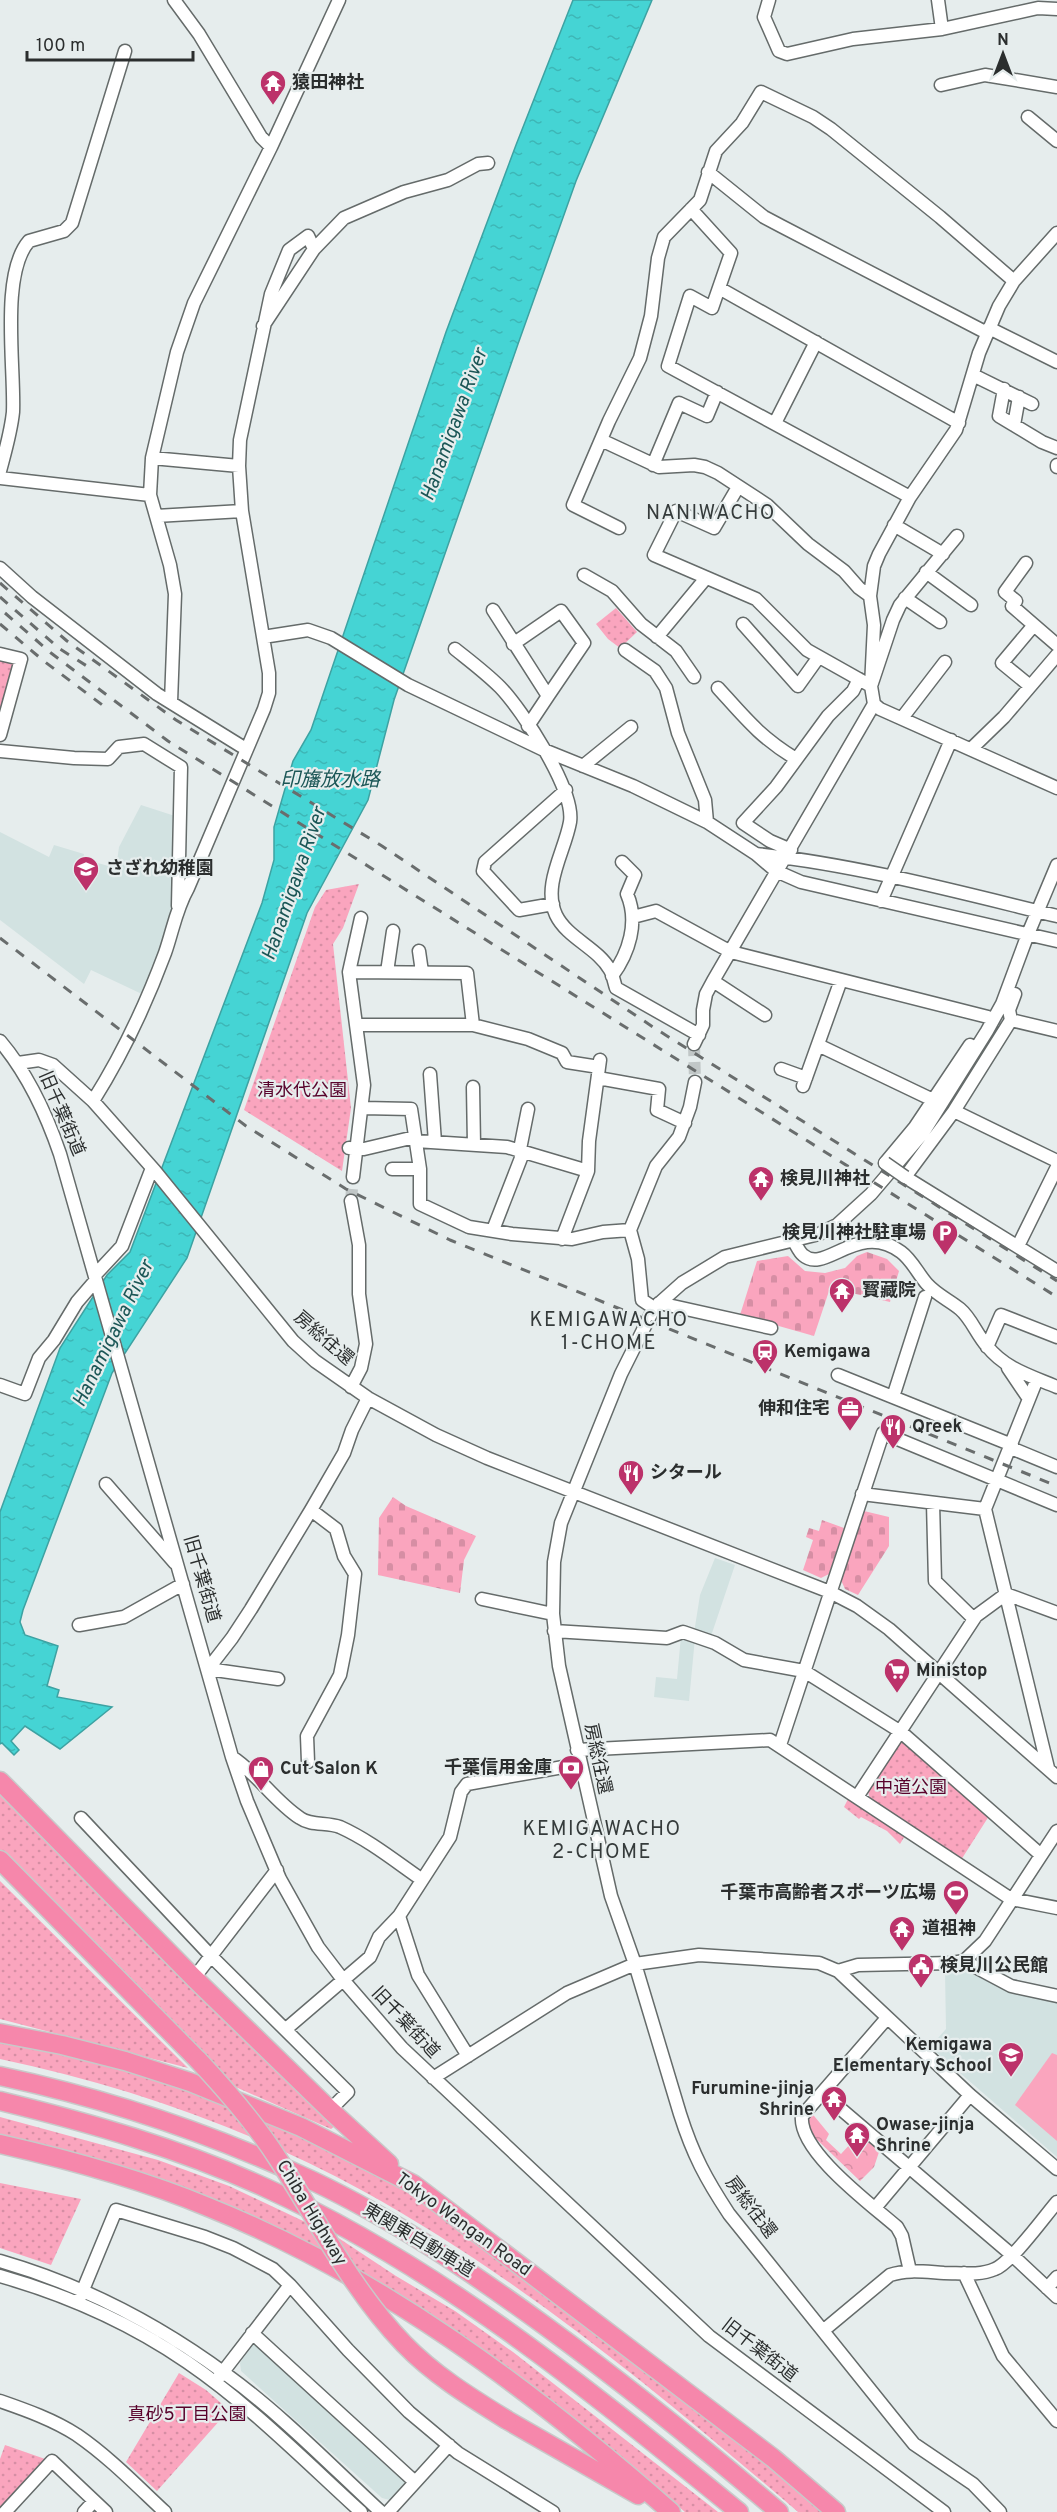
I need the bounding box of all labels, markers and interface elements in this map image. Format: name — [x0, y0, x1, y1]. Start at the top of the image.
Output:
scale bar — [27, 24, 194, 62]
north arrow — [973, 24, 1033, 84]
text: N — [997, 31, 1009, 51]
text: 100 m — [36, 35, 85, 58]
temple icon: 猿田神社 — [258, 68, 288, 106]
place label: 猿田神社 — [292, 72, 364, 95]
water label: Hanamigawa River — [415, 344, 495, 505]
district label: NANIWACHO — [646, 501, 776, 527]
water label: 印旛放水路 — [280, 768, 382, 794]
water label: Hanamigawa River — [257, 803, 334, 964]
school or university icon: さざれ幼稚園 — [71, 854, 101, 892]
place label: さざれ幼稚園 — [106, 858, 214, 881]
street label: 旧千葉街道 — [33, 1068, 89, 1160]
park label: 清水代公園 — [257, 1080, 347, 1103]
temple icon: 検見川神社 — [746, 1164, 776, 1202]
place label: 検見川神社 — [780, 1168, 870, 1191]
parking icon: 検見川神社駐車場 — [930, 1218, 960, 1256]
place label: 検見川神社駐車場 — [782, 1222, 926, 1245]
water label: Hanamigawa River — [67, 1255, 161, 1412]
temple icon: 寳藏院 — [827, 1276, 857, 1314]
place label: 寳藏院 — [862, 1280, 916, 1303]
street label: 房総往還 — [288, 1307, 358, 1371]
district label: KEMIGAWACHO 1-CHOME — [529, 1308, 689, 1357]
station icon: Kemigawa — [750, 1337, 780, 1375]
place label: Kemigawa — [784, 1341, 871, 1364]
office icon: 伸和住宅 — [835, 1394, 865, 1432]
place label: 伸和住宅 — [758, 1398, 830, 1421]
restaurant icon: Qreek — [878, 1412, 908, 1450]
place label: Qreek — [912, 1416, 963, 1439]
restaurant icon: シタール — [616, 1458, 646, 1496]
place label: シタール — [650, 1462, 722, 1485]
street label: 旧千葉街道 — [178, 1533, 224, 1625]
supermarket icon: Ministop — [882, 1656, 912, 1694]
place label: Ministop — [916, 1660, 987, 1683]
street label: 房総往還 — [578, 1721, 616, 1797]
bank icon: 千葉信用金庫 — [556, 1753, 586, 1791]
shop icon: Cut Salon K — [246, 1754, 276, 1792]
place label: 千葉信用金庫 — [444, 1757, 552, 1780]
place label: Cut Salon K — [280, 1758, 378, 1781]
park label: 中道公園 — [875, 1777, 947, 1800]
district label: KEMIGAWACHO 2-CHOME — [522, 1817, 682, 1866]
sports icon: 千葉市高齢者スポーツ広場 — [941, 1878, 971, 1916]
place label: 千葉市高齢者スポーツ広場 — [720, 1882, 936, 1905]
temple icon: 道祖神 — [887, 1914, 917, 1952]
place label: 道祖神 — [922, 1918, 976, 1941]
public building icon: 検見川公民館 — [906, 1951, 936, 1989]
place label: 検見川公民館 — [940, 1955, 1048, 1978]
street label: 旧千葉街道 — [366, 1982, 444, 2064]
place label: Kemigawa Elementary School — [833, 2034, 992, 2078]
school or university icon: Kemigawa Elementary School — [996, 2040, 1026, 2078]
place label: Furumine-jinja Shrine — [691, 2078, 814, 2122]
temple icon: Furumine-jinja Shrine — [819, 2084, 849, 2122]
place label: Owase-jinja Shrine — [876, 2114, 974, 2158]
temple icon: Owase-jinja Shrine — [842, 2120, 872, 2158]
street label: Chiba Highway — [270, 2156, 352, 2270]
street label: Tokyo Wangan Road — [391, 2168, 535, 2282]
street label: 房総往還 — [719, 2172, 781, 2244]
street label: 東関東自動車道 — [358, 2199, 478, 2283]
street label: 旧千葉街道 — [716, 2314, 802, 2388]
park label: 真砂5丁目公園 — [127, 2404, 247, 2427]

